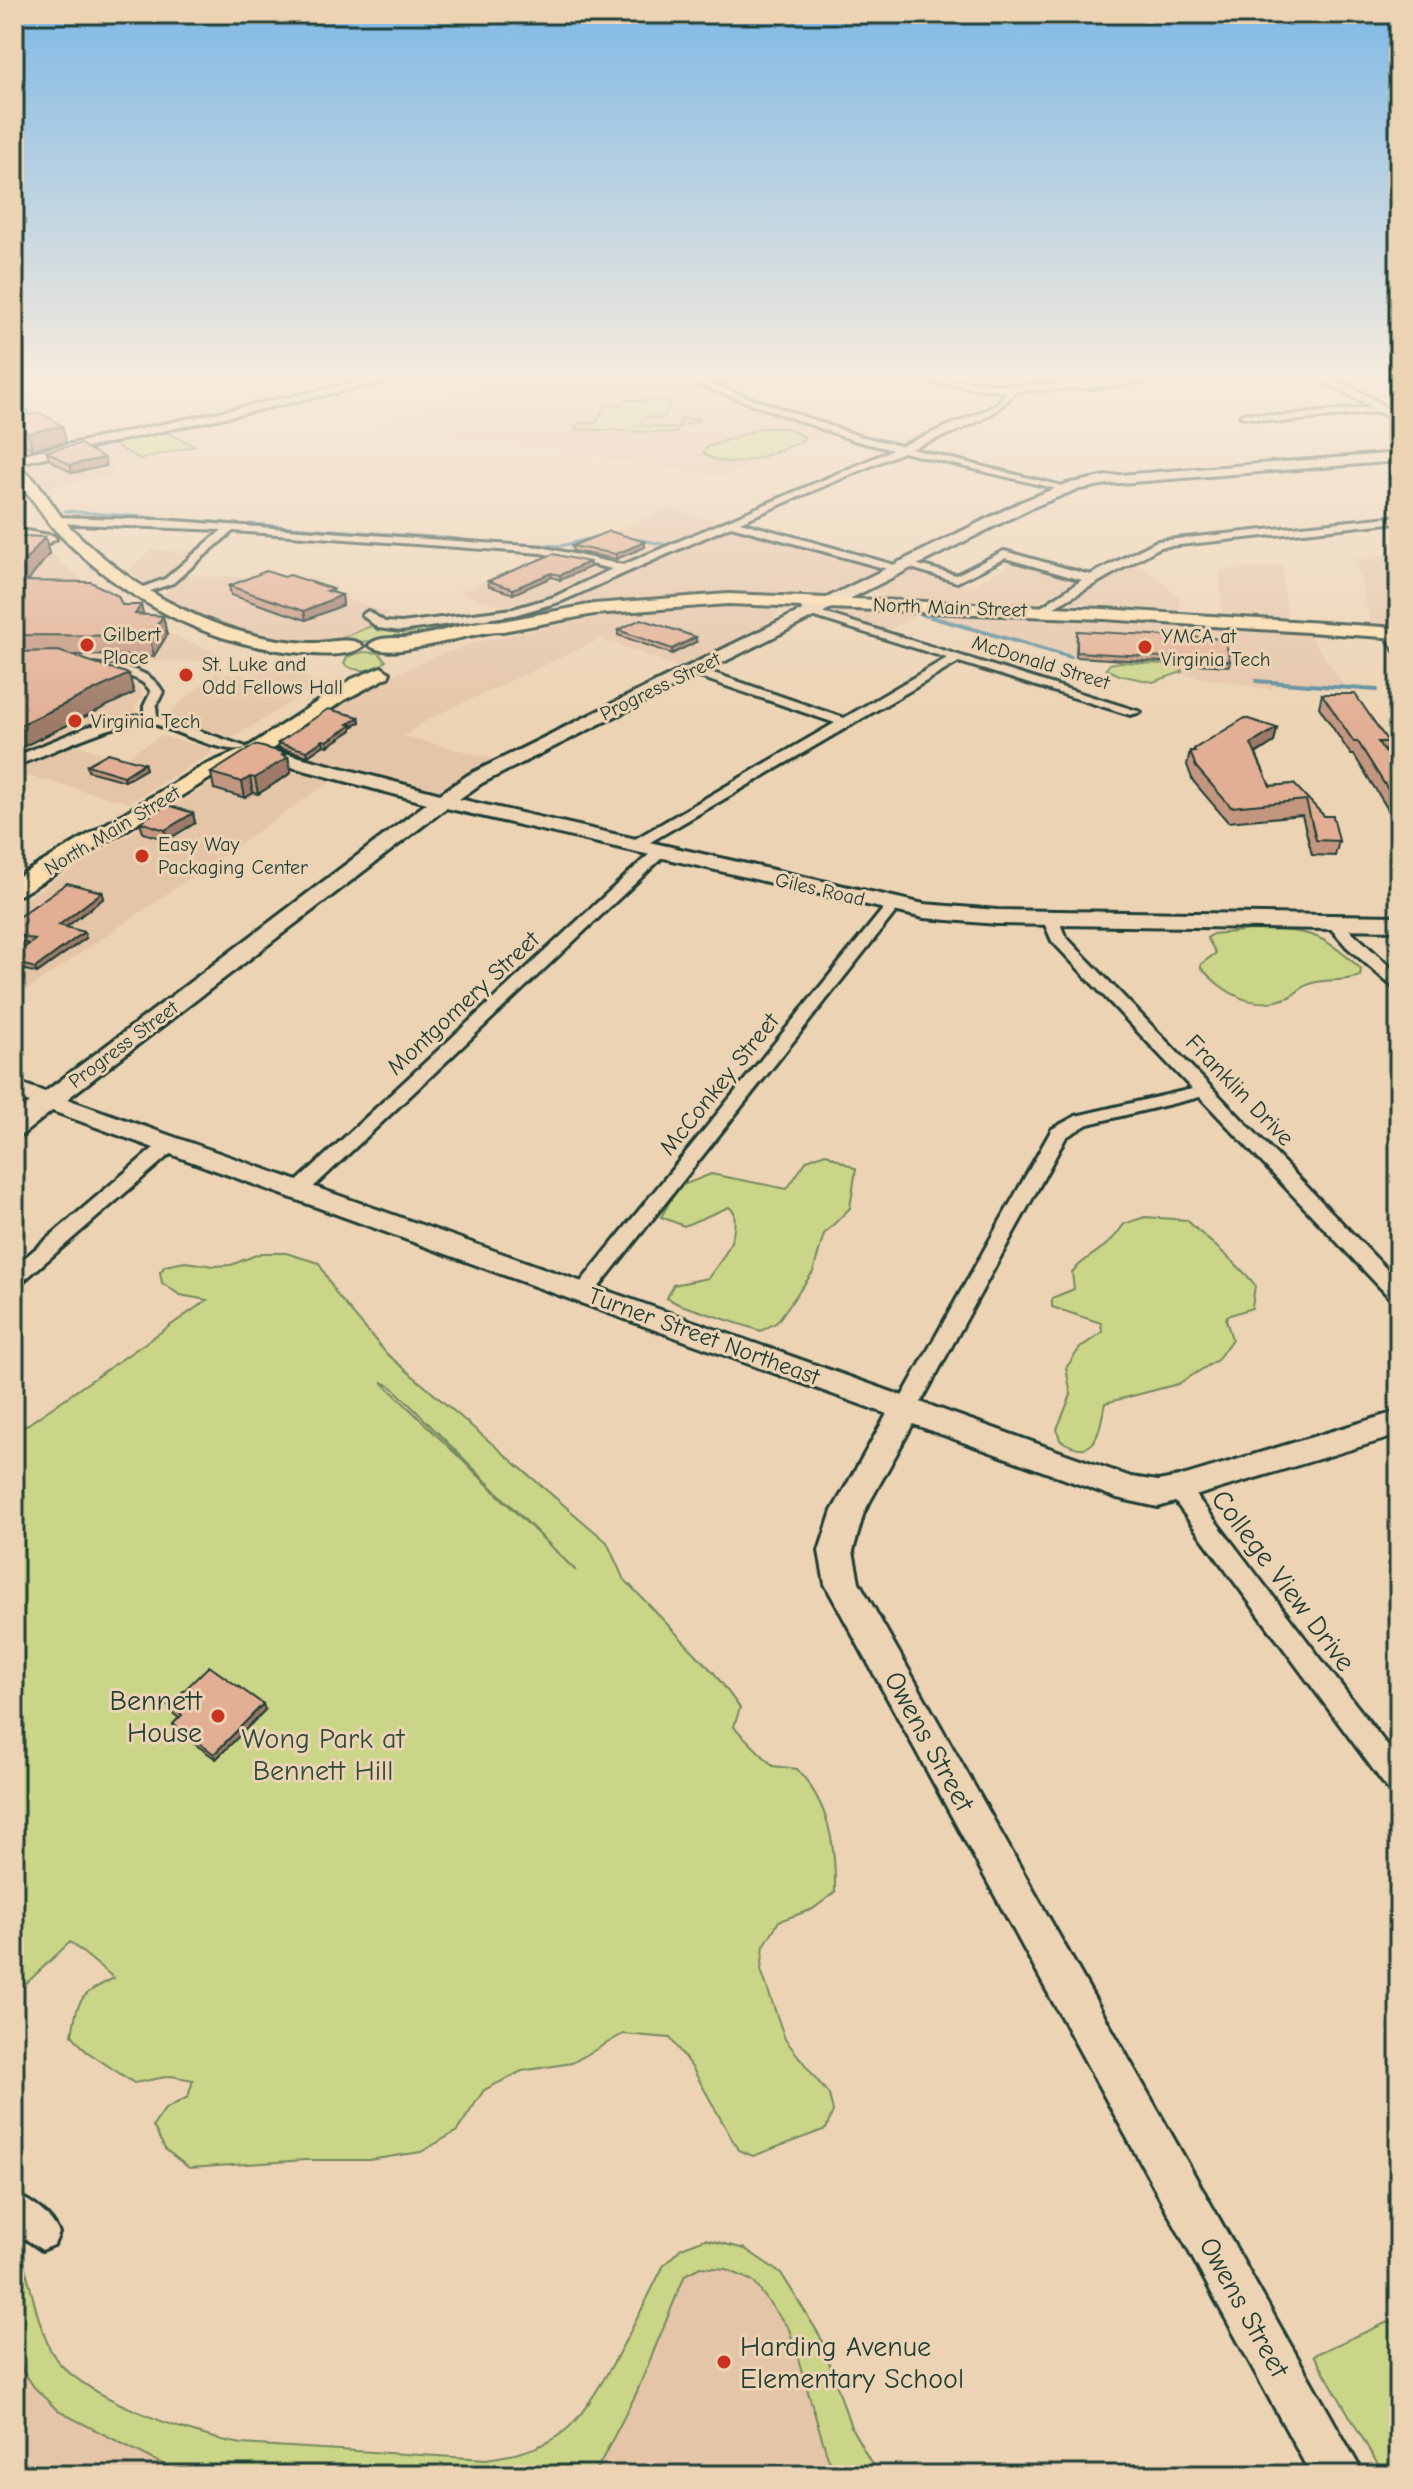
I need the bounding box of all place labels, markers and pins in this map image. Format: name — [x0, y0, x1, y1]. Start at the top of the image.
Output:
place label: Gilbert Place — [103, 623, 162, 669]
place label: YMCA at Virginia Tech — [1161, 625, 1271, 671]
marker: Gilbert Place — [78, 636, 96, 654]
marker: YMCA at Virginia Tech — [1136, 638, 1154, 656]
place label: St. Luke and Odd Fellows Hall — [202, 653, 343, 699]
marker: St. Luke and Odd Fellows Hall — [177, 666, 195, 684]
place label: Virginia Tech — [91, 710, 201, 733]
marker: Virginia Tech — [66, 712, 84, 730]
place label: Easy Way Packaging Center — [158, 833, 308, 879]
marker: Easy Way Packaging Center — [133, 847, 151, 865]
place label: Bennett House — [110, 1685, 203, 1749]
marker: Bennett House — [209, 1707, 227, 1725]
place label: Harding Avenue Elementary School — [740, 2331, 964, 2395]
marker: Harding Avenue Elementary School — [715, 2353, 733, 2371]

